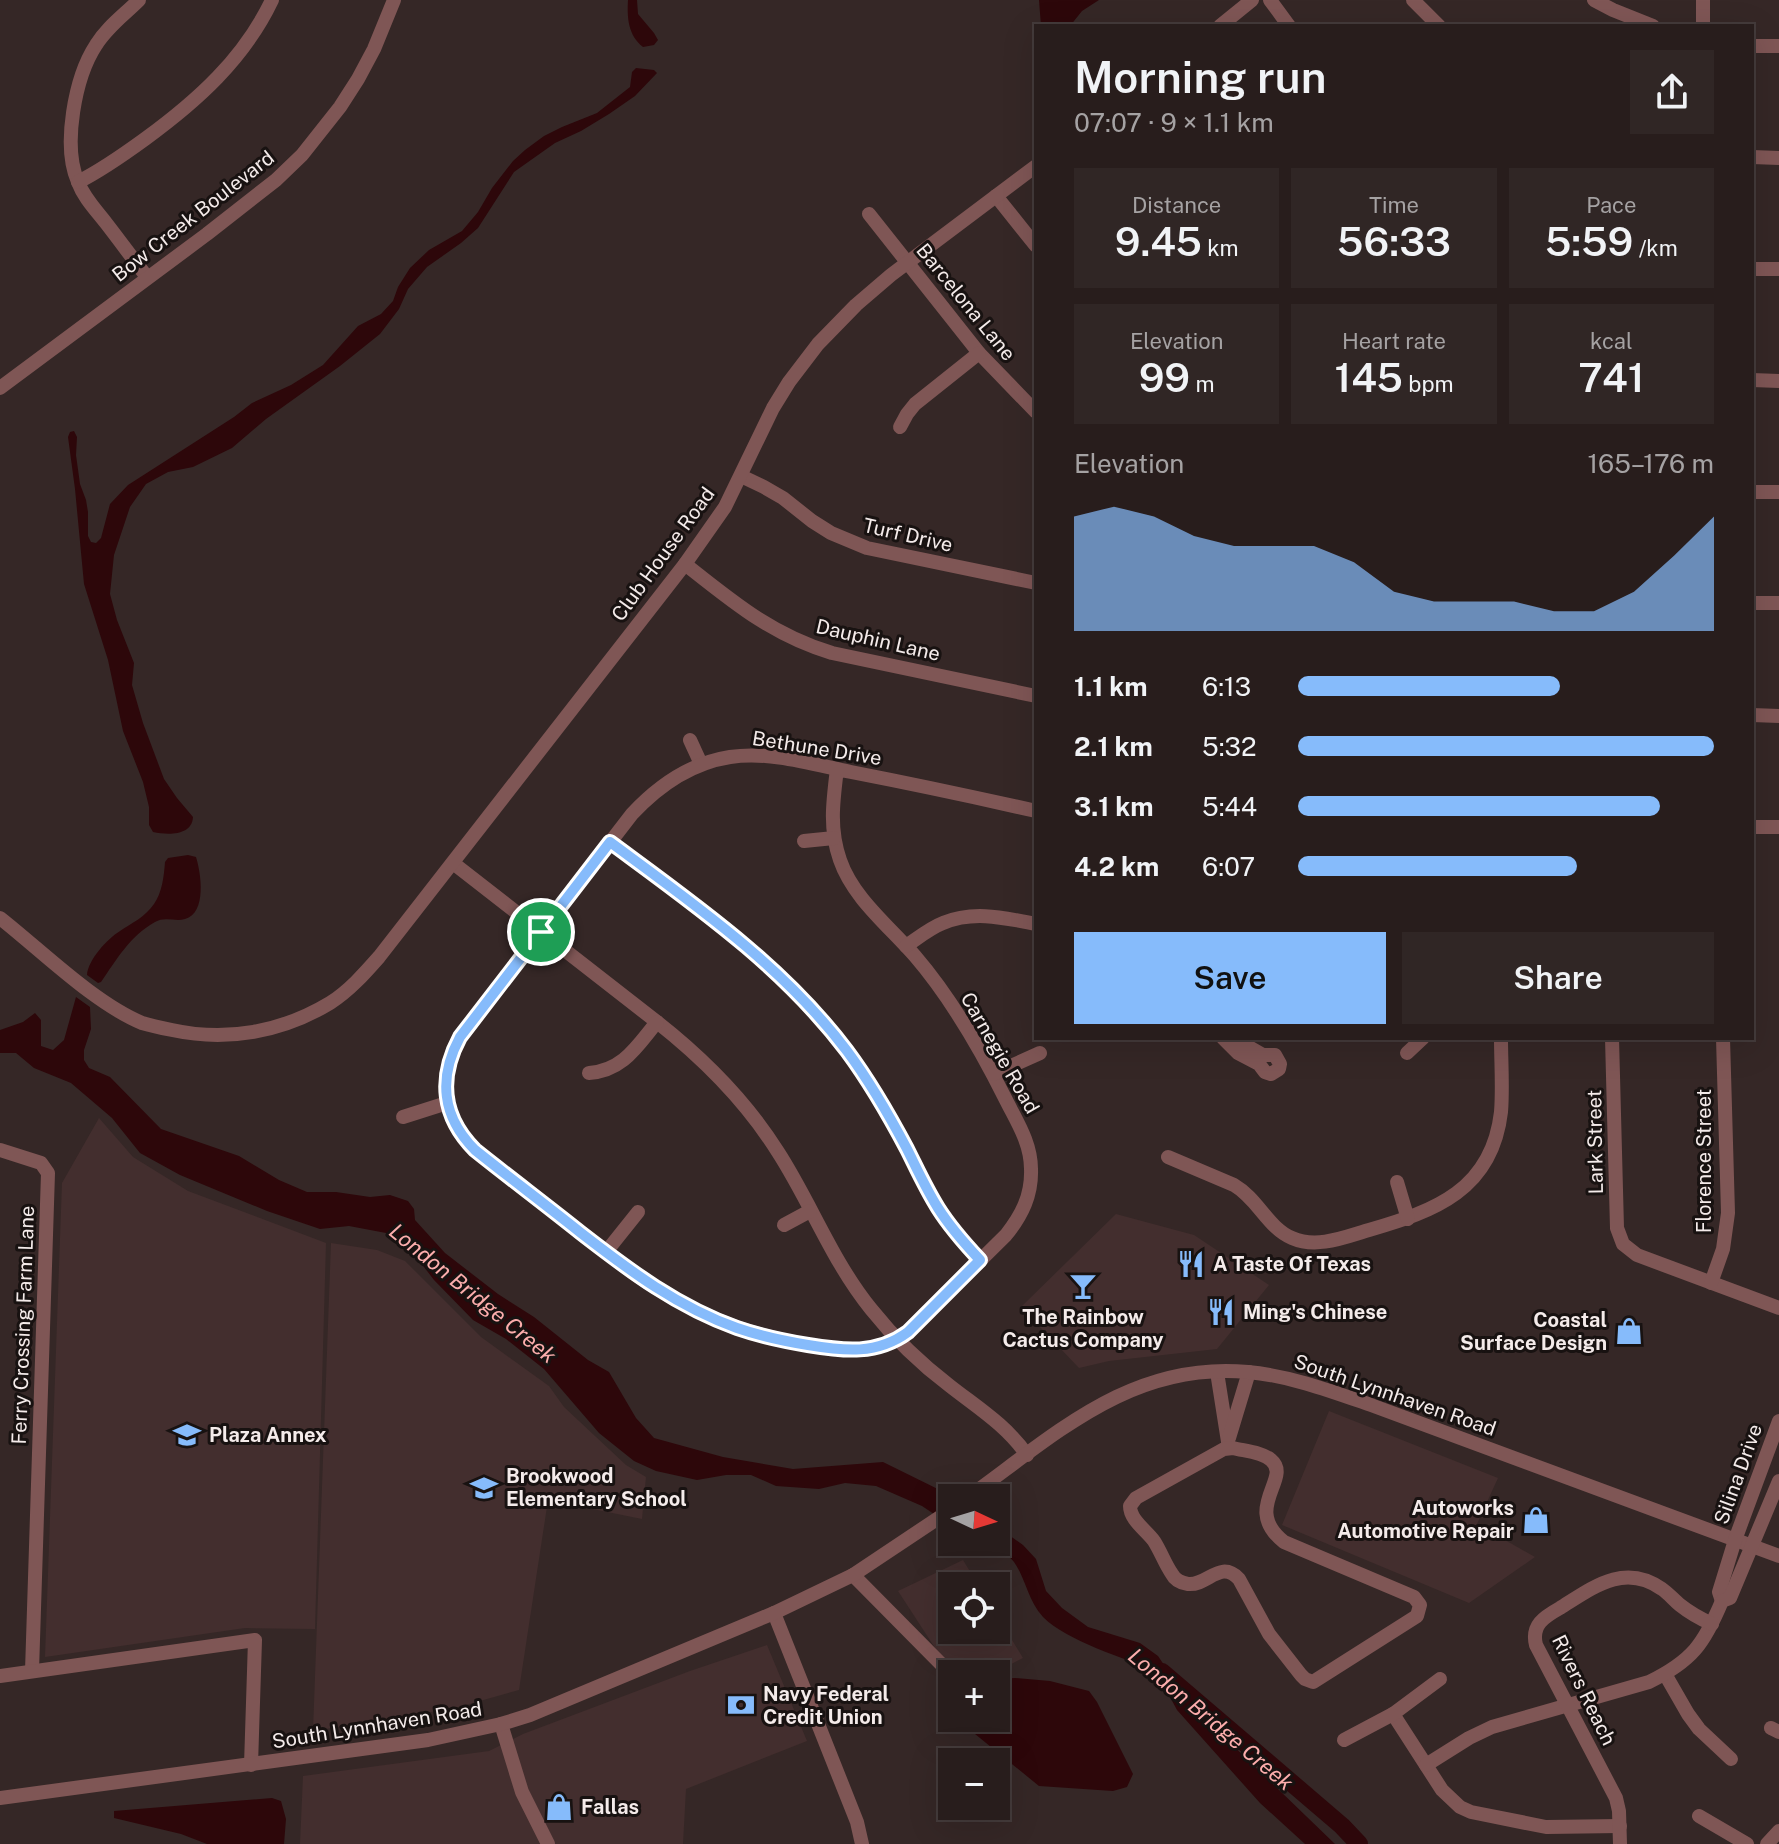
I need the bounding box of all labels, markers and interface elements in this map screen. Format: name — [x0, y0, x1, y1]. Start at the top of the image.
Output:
button: share — [1630, 50, 1714, 134]
text: Morning run — [1074, 51, 1327, 103]
text: 07:07 · 9 × 1.1 km — [1074, 107, 1274, 138]
street label: Bow Creek Boulevard — [107, 145, 279, 287]
text: Distance — [1132, 192, 1221, 218]
text: Time — [1369, 192, 1419, 218]
text: Pace — [1586, 192, 1636, 218]
text: 9.45 — [1115, 218, 1202, 265]
text: 56:33 — [1337, 218, 1451, 265]
text: 5:59 — [1545, 218, 1633, 265]
text: km — [1202, 235, 1239, 261]
text: /km — [1633, 235, 1678, 261]
street label: Barcelona Lane — [911, 239, 1021, 365]
text: Elevation — [1130, 328, 1223, 354]
text: Heart rate — [1342, 328, 1446, 354]
text: kcal — [1590, 328, 1633, 354]
text: 99 — [1139, 354, 1190, 401]
text: 145 — [1334, 354, 1403, 401]
text: 741 — [1578, 354, 1644, 401]
text: m — [1190, 371, 1214, 397]
text: bpm — [1403, 371, 1454, 397]
text: Elevation — [1074, 448, 1184, 479]
text: 165–176 m — [1587, 448, 1714, 479]
street label: Club House Road — [606, 482, 720, 626]
street label: Turf Drive — [861, 513, 955, 557]
street label: Dauphin Lane — [814, 614, 942, 666]
text: 1.1 km — [1074, 671, 1147, 702]
text: 6:13 — [1202, 671, 1251, 702]
street label: Bethune Drive — [750, 726, 884, 770]
text: 2.1 km — [1074, 731, 1153, 762]
text: 5:32 — [1202, 731, 1256, 762]
text: 3.1 km — [1074, 791, 1154, 822]
text: 5:44 — [1202, 791, 1257, 822]
text: 4.2 km — [1074, 851, 1159, 882]
text: 6:07 — [1202, 851, 1255, 882]
pin — [507, 898, 575, 966]
icon: arrive — [519, 910, 563, 954]
button: Save — [1074, 932, 1386, 1024]
button: Share — [1402, 932, 1714, 1024]
street label: Carnegie Road — [956, 988, 1044, 1118]
street label: Lark Street — [1582, 1089, 1608, 1195]
street label: Florence Street — [1692, 1089, 1716, 1233]
street label: Ferry Crossing Farm Lane — [7, 1205, 39, 1445]
water label: London Bridge Creek — [384, 1218, 562, 1368]
restaurant icon: A Taste Of Texas — [1176, 1249, 1206, 1279]
place label: A Taste Of Texas — [1213, 1252, 1371, 1276]
bar icon: The Rainbow Cactus Company — [1068, 1271, 1098, 1301]
restaurant icon: Ming's Chinese — [1206, 1297, 1236, 1327]
place label: Ming's Chinese — [1243, 1300, 1387, 1324]
place label: The Rainbow Cactus Company — [1002, 1305, 1164, 1352]
place label: Coastal Surface Design — [1460, 1308, 1607, 1355]
shop icon: Coastal Surface Design — [1614, 1316, 1644, 1346]
street label: South Lynnhaven Road — [1291, 1349, 1499, 1441]
school or university icon: Plaza Annex — [172, 1420, 202, 1450]
street label: Silina Drive — [1709, 1421, 1767, 1527]
place label: Plaza Annex — [209, 1423, 327, 1447]
place label: Brookwood Elementary School — [506, 1464, 687, 1511]
school or university icon: Brookwood Elementary School — [469, 1473, 499, 1503]
north arrow — [938, 1484, 1010, 1556]
map controls — [938, 1484, 1010, 1820]
place label: Autoworks Automotive Repair — [1337, 1496, 1514, 1543]
shop icon: Autoworks Automotive Repair — [1521, 1505, 1551, 1535]
button: locate — [938, 1572, 1010, 1644]
street label: Rivers Reach — [1547, 1631, 1621, 1749]
water label: London Bridge Creek — [1123, 1642, 1299, 1796]
button: + — [938, 1660, 1010, 1732]
place label: Navy Federal Credit Union — [763, 1682, 889, 1729]
bank icon: Navy Federal Credit Union — [726, 1690, 756, 1720]
street label: South Lynnhaven Road — [270, 1697, 484, 1753]
button: − — [938, 1748, 1010, 1820]
shop icon: Fallas — [544, 1792, 574, 1822]
place label: Fallas — [581, 1795, 639, 1819]

